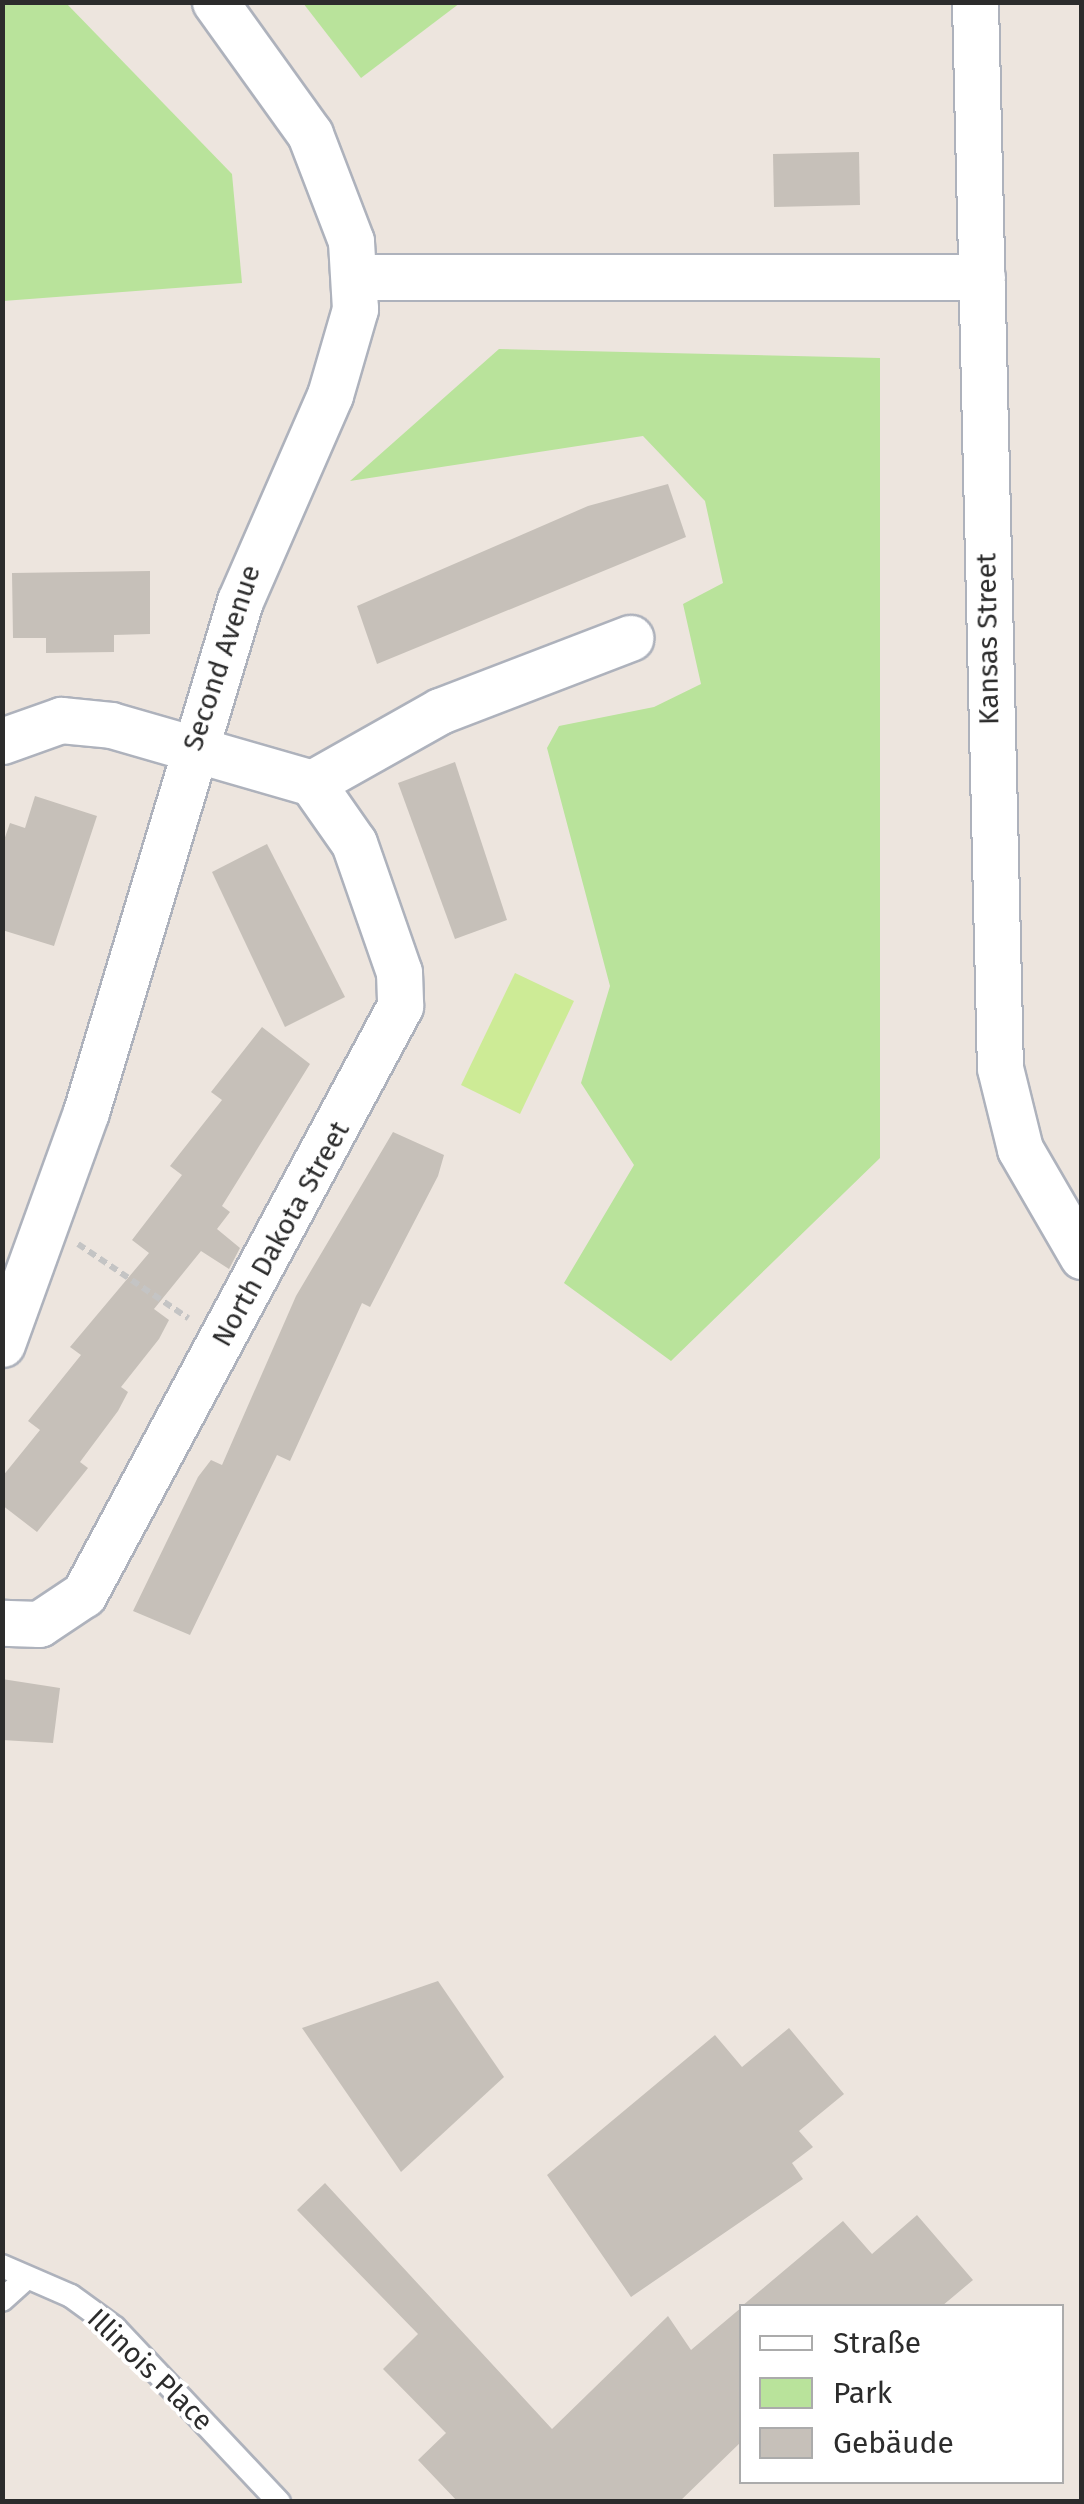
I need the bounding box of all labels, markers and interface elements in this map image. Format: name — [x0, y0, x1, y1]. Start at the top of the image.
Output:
street label: Kansas Street — [970, 553, 1006, 725]
street label: Second Avenue — [176, 561, 268, 755]
street label: North Dakota Street — [205, 1116, 357, 1352]
street label: Illinois Place — [80, 2302, 220, 2438]
legend — [739, 2304, 1064, 2484]
text: Straße — [833, 2325, 921, 2361]
text: Park — [833, 2375, 892, 2411]
text: Gebäude — [833, 2425, 954, 2461]

